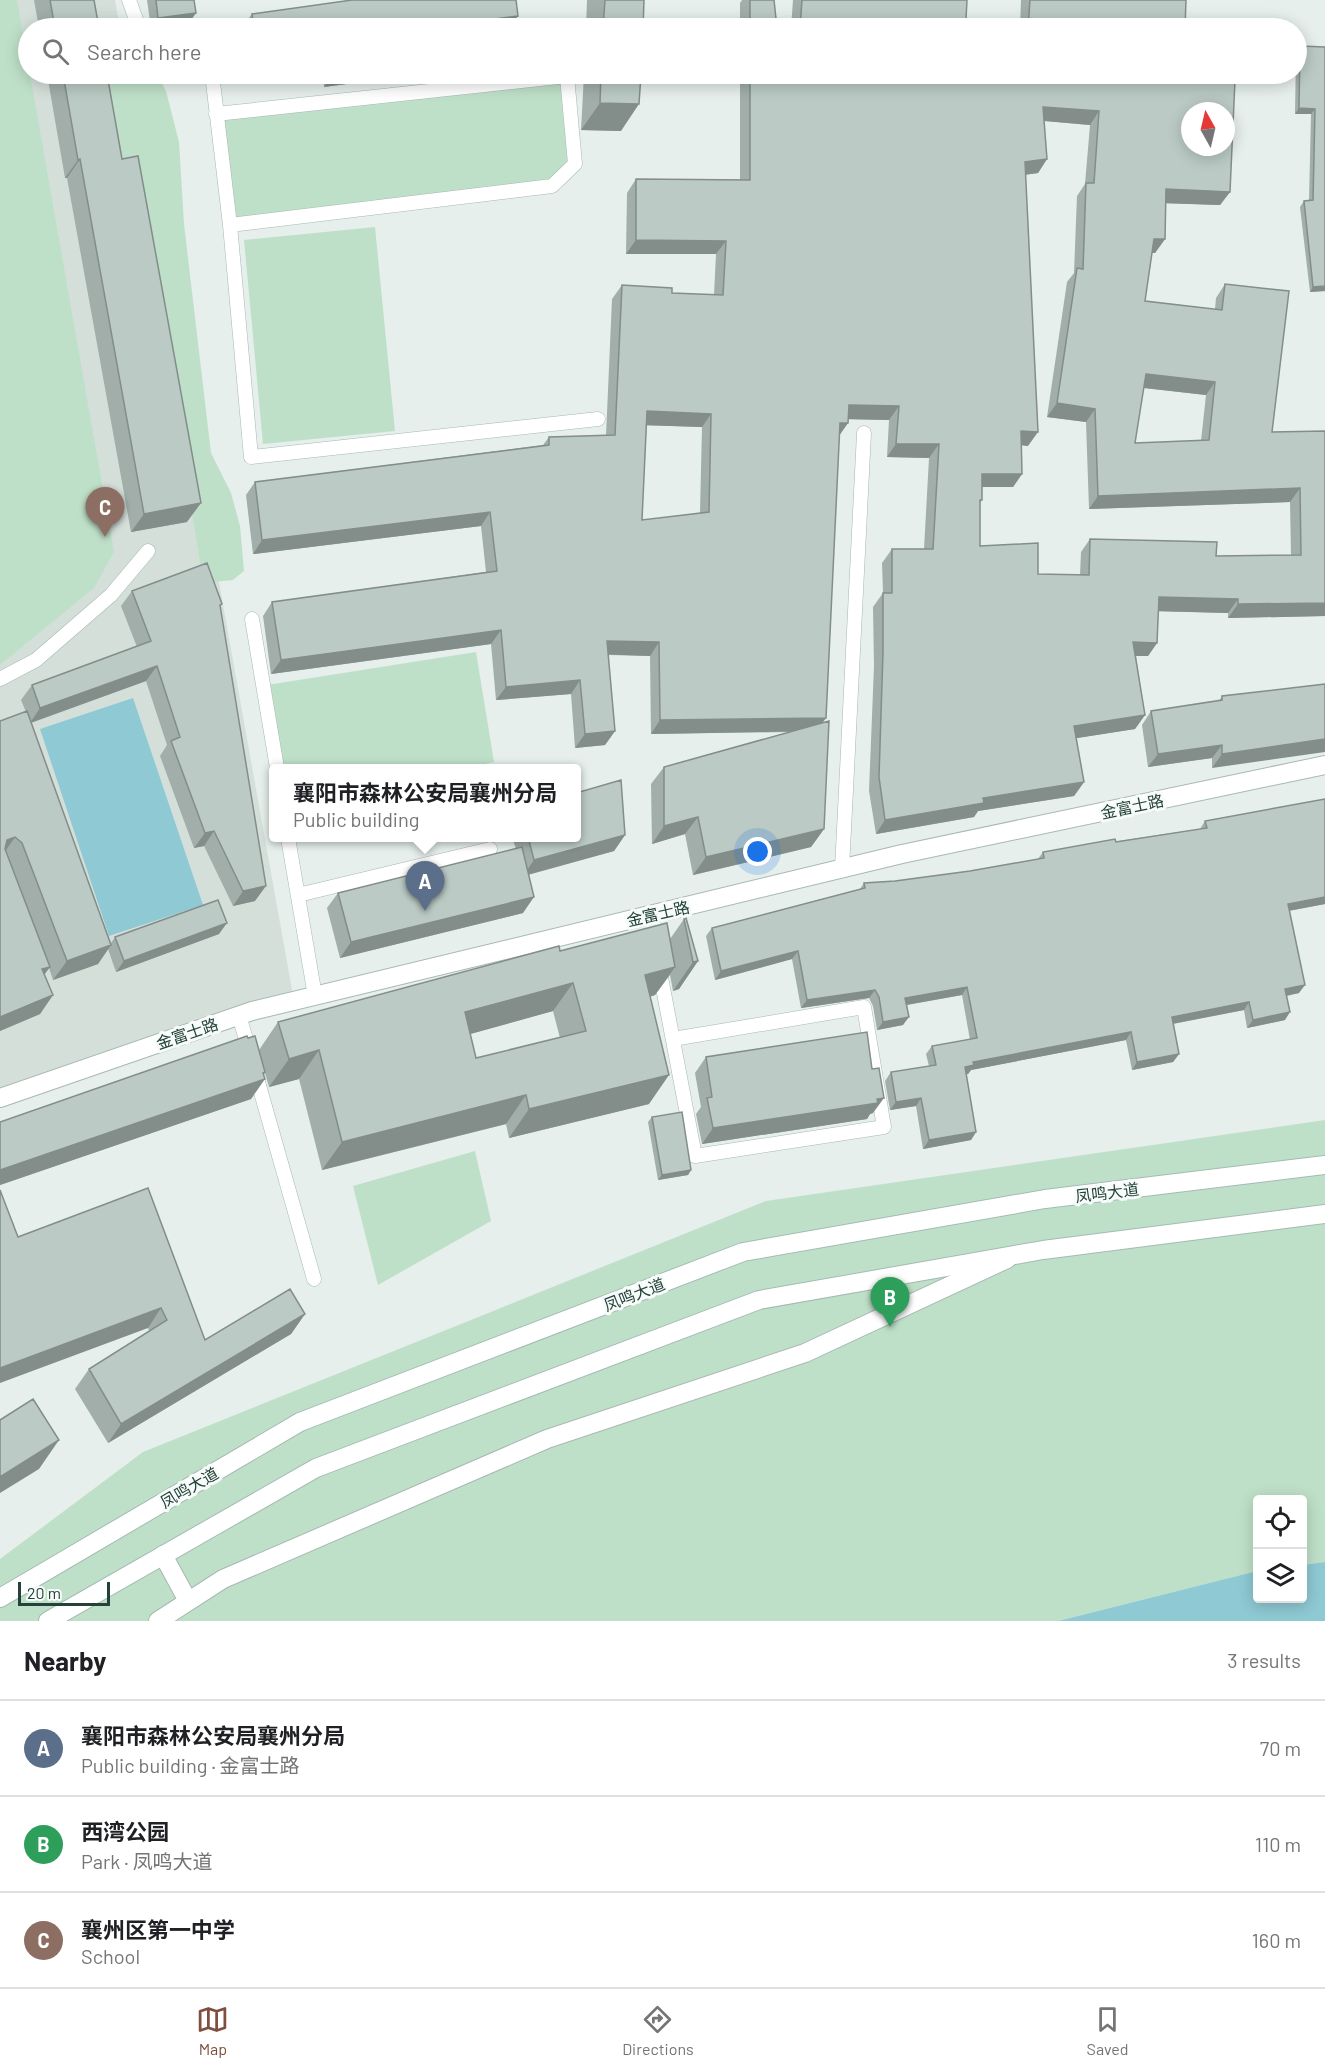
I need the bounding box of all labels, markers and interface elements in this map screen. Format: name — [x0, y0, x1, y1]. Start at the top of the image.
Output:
search box — [18, 18, 1307, 84]
icon: search — [39, 35, 72, 68]
text: Search here — [87, 38, 201, 64]
north arrow — [1181, 102, 1235, 156]
pin: C — [86, 488, 124, 537]
popup — [269, 764, 581, 842]
text: 襄阳市森林公安局襄州分局 — [293, 779, 557, 805]
street label: 金富士路 — [1099, 790, 1165, 822]
text: Public building — [293, 807, 419, 831]
your location — [743, 837, 772, 866]
pin: A — [406, 862, 444, 911]
street label: 金富士路 — [625, 897, 691, 929]
street label: 金富士路 — [154, 1014, 220, 1052]
street label: 凤鸣大道 — [1074, 1179, 1140, 1205]
street label: 凤鸣大道 — [601, 1274, 667, 1314]
pin: B — [870, 1278, 910, 1327]
street label: 凤鸣大道 — [157, 1463, 221, 1511]
map controls — [1253, 1495, 1307, 1603]
button: locate — [1253, 1495, 1307, 1549]
button: layers — [1253, 1549, 1307, 1603]
scale bar — [18, 1579, 110, 1606]
text: 20 m — [27, 1583, 61, 1602]
text: Nearby — [24, 1645, 106, 1676]
text: 3 results — [1227, 1648, 1301, 1672]
text: 襄阳市森林公安局襄州分局 — [81, 1722, 345, 1748]
text: A — [37, 1736, 50, 1760]
text: 70 m — [1260, 1736, 1301, 1760]
text: Public building · 金富士路 — [81, 1753, 300, 1777]
text: 西湾公园 — [81, 1818, 169, 1844]
text: B — [37, 1832, 50, 1856]
text: 110 m — [1255, 1832, 1301, 1856]
text: Park · 凤鸣大道 — [81, 1849, 213, 1873]
text: 襄州区第一中学 — [81, 1916, 235, 1942]
text: C — [37, 1928, 50, 1952]
text: 160 m — [1252, 1928, 1301, 1952]
text: School — [81, 1944, 140, 1968]
tab: Map — [196, 2003, 229, 2058]
tab: Directions — [622, 2003, 694, 2058]
tab: Saved — [1087, 2003, 1129, 2058]

